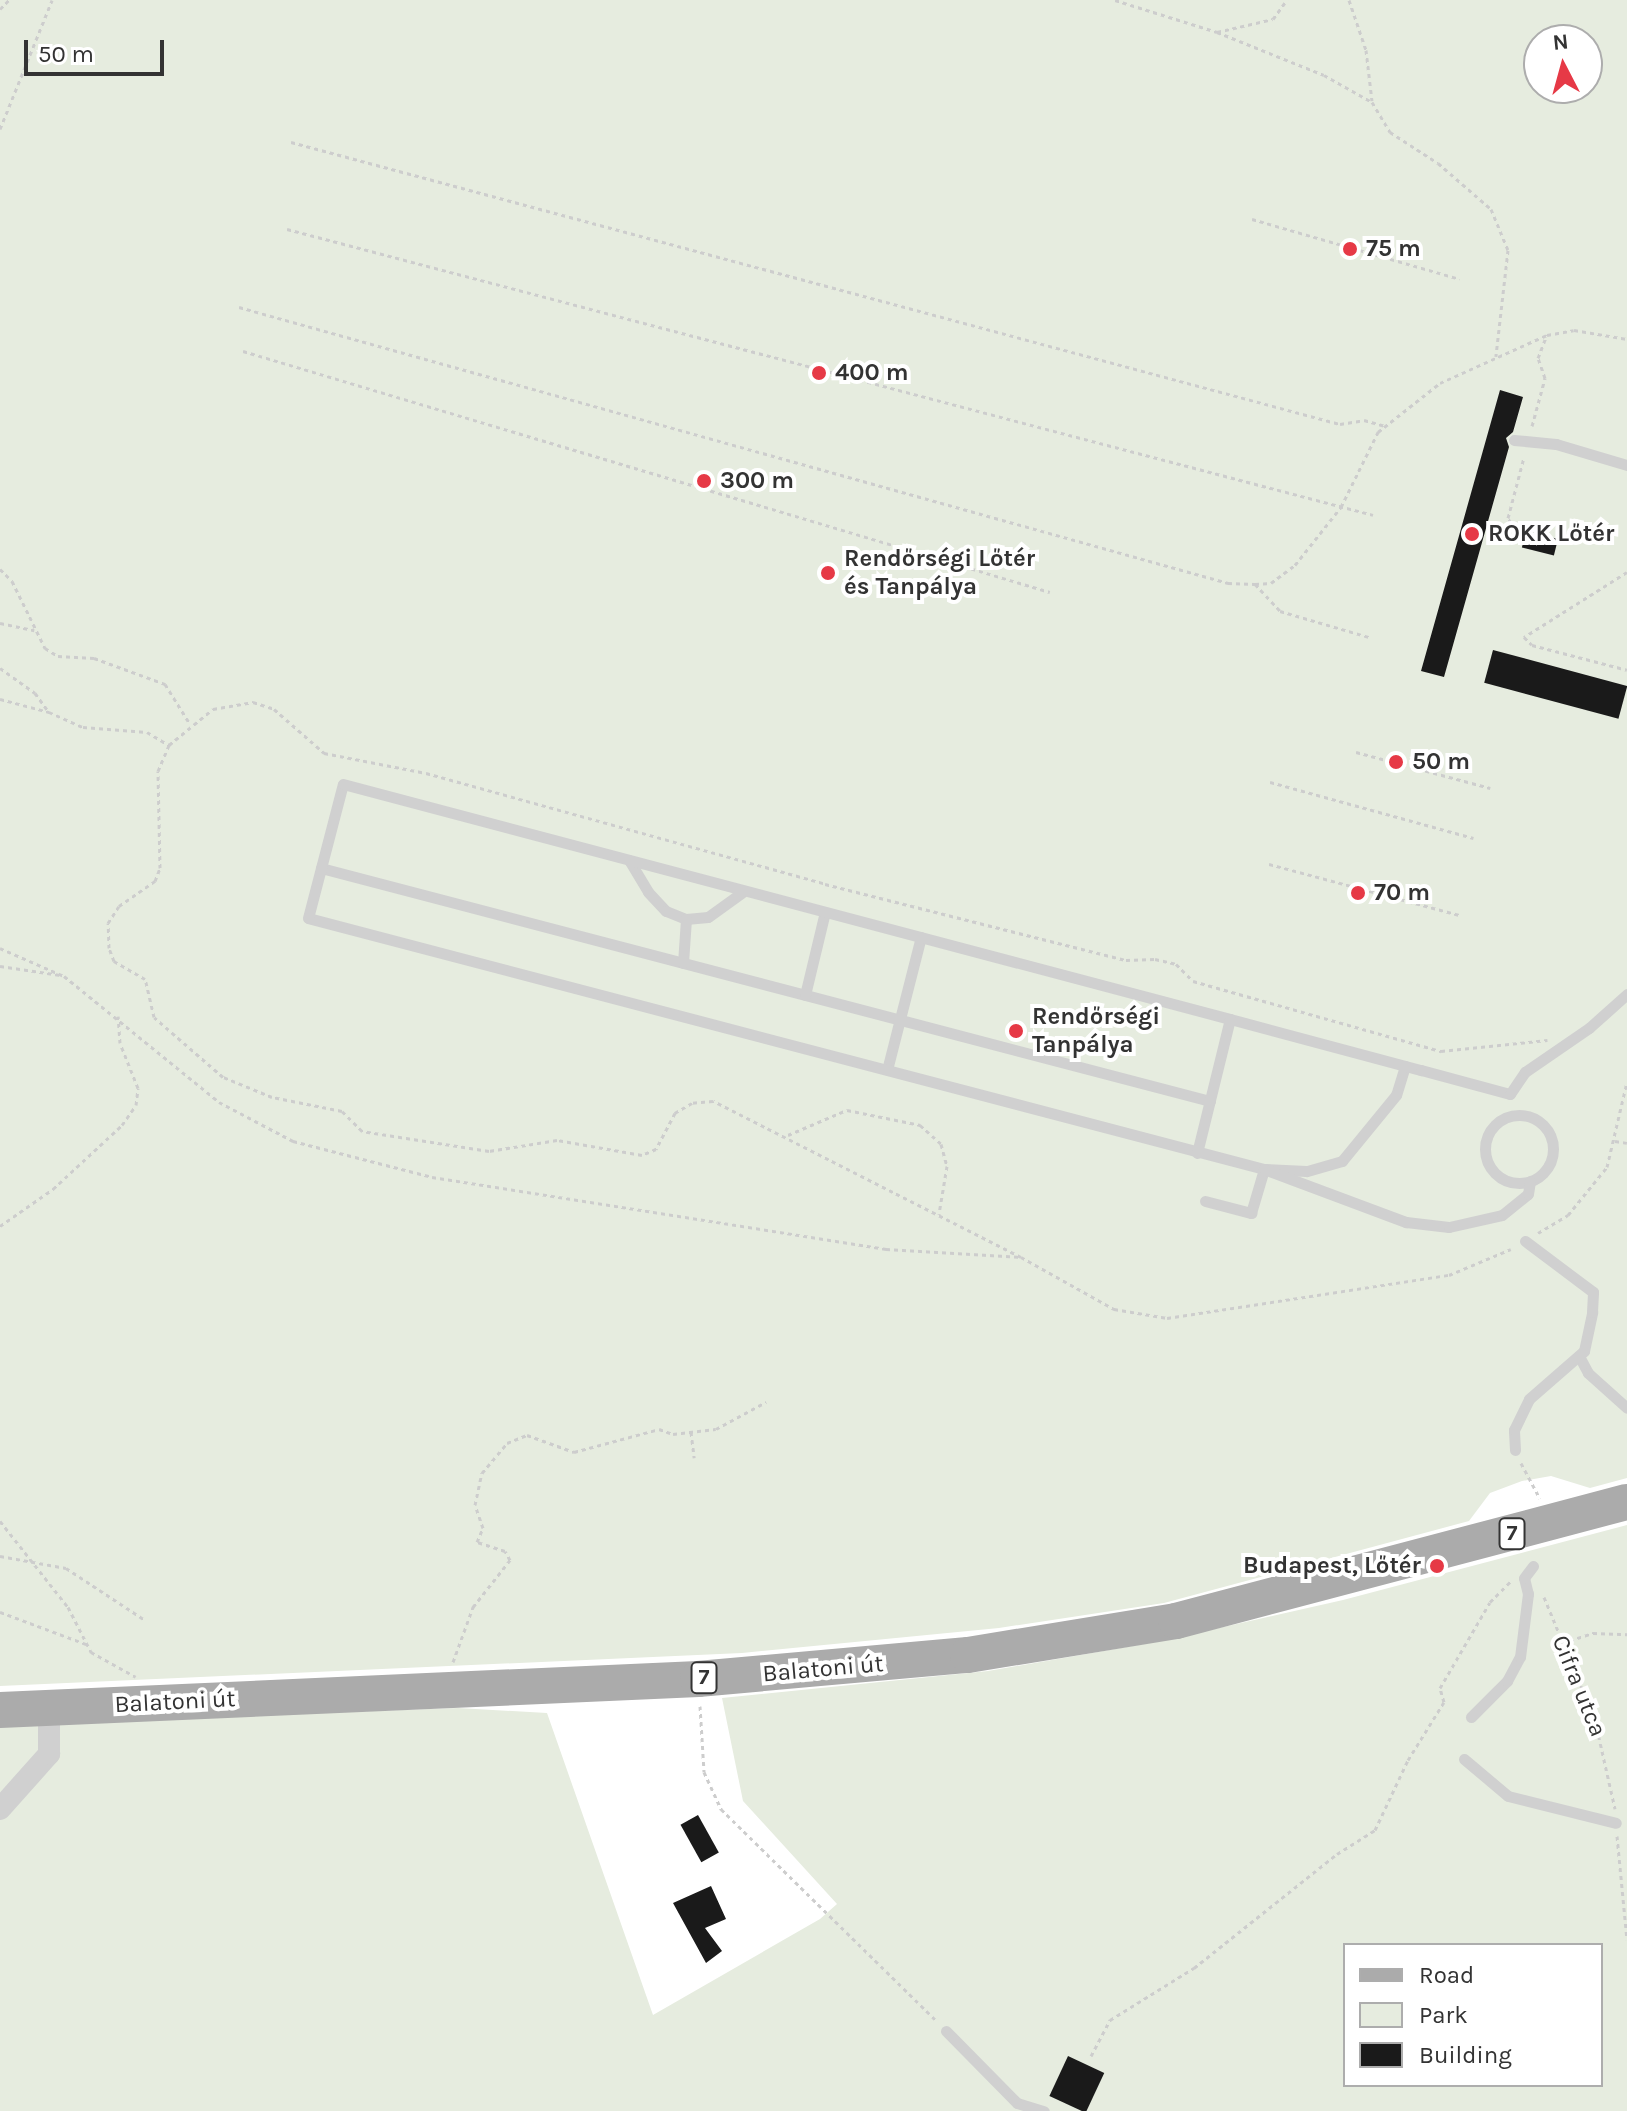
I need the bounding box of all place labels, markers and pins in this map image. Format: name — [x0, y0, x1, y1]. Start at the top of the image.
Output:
place label: 75 m — [1366, 235, 1421, 263]
marker: 75 m — [1341, 240, 1359, 258]
place label: 400 m — [835, 359, 908, 387]
marker: 400 m — [810, 364, 828, 382]
place label: 300 m — [720, 467, 794, 495]
marker: 300 m — [695, 472, 713, 490]
place label: ROKK Lőtér — [1488, 520, 1614, 548]
marker: ROKK Lőtér — [1463, 525, 1481, 543]
place label: Rendőrségi Lőtér és Tanpálya — [844, 545, 1035, 601]
marker: Rendőrségi Lőtér és Tanpálya — [819, 564, 837, 582]
place label: 50 m — [1412, 748, 1470, 776]
marker: 50 m — [1387, 753, 1405, 771]
place label: 70 m — [1374, 879, 1430, 907]
marker: 70 m — [1349, 884, 1367, 902]
place label: Rendőrségi Tanpálya — [1032, 1003, 1160, 1059]
marker: Rendőrségi Tanpálya — [1007, 1022, 1025, 1040]
place label: Budapest, Lőtér — [1243, 1552, 1421, 1580]
marker: Budapest, Lőtér — [1428, 1557, 1446, 1575]

